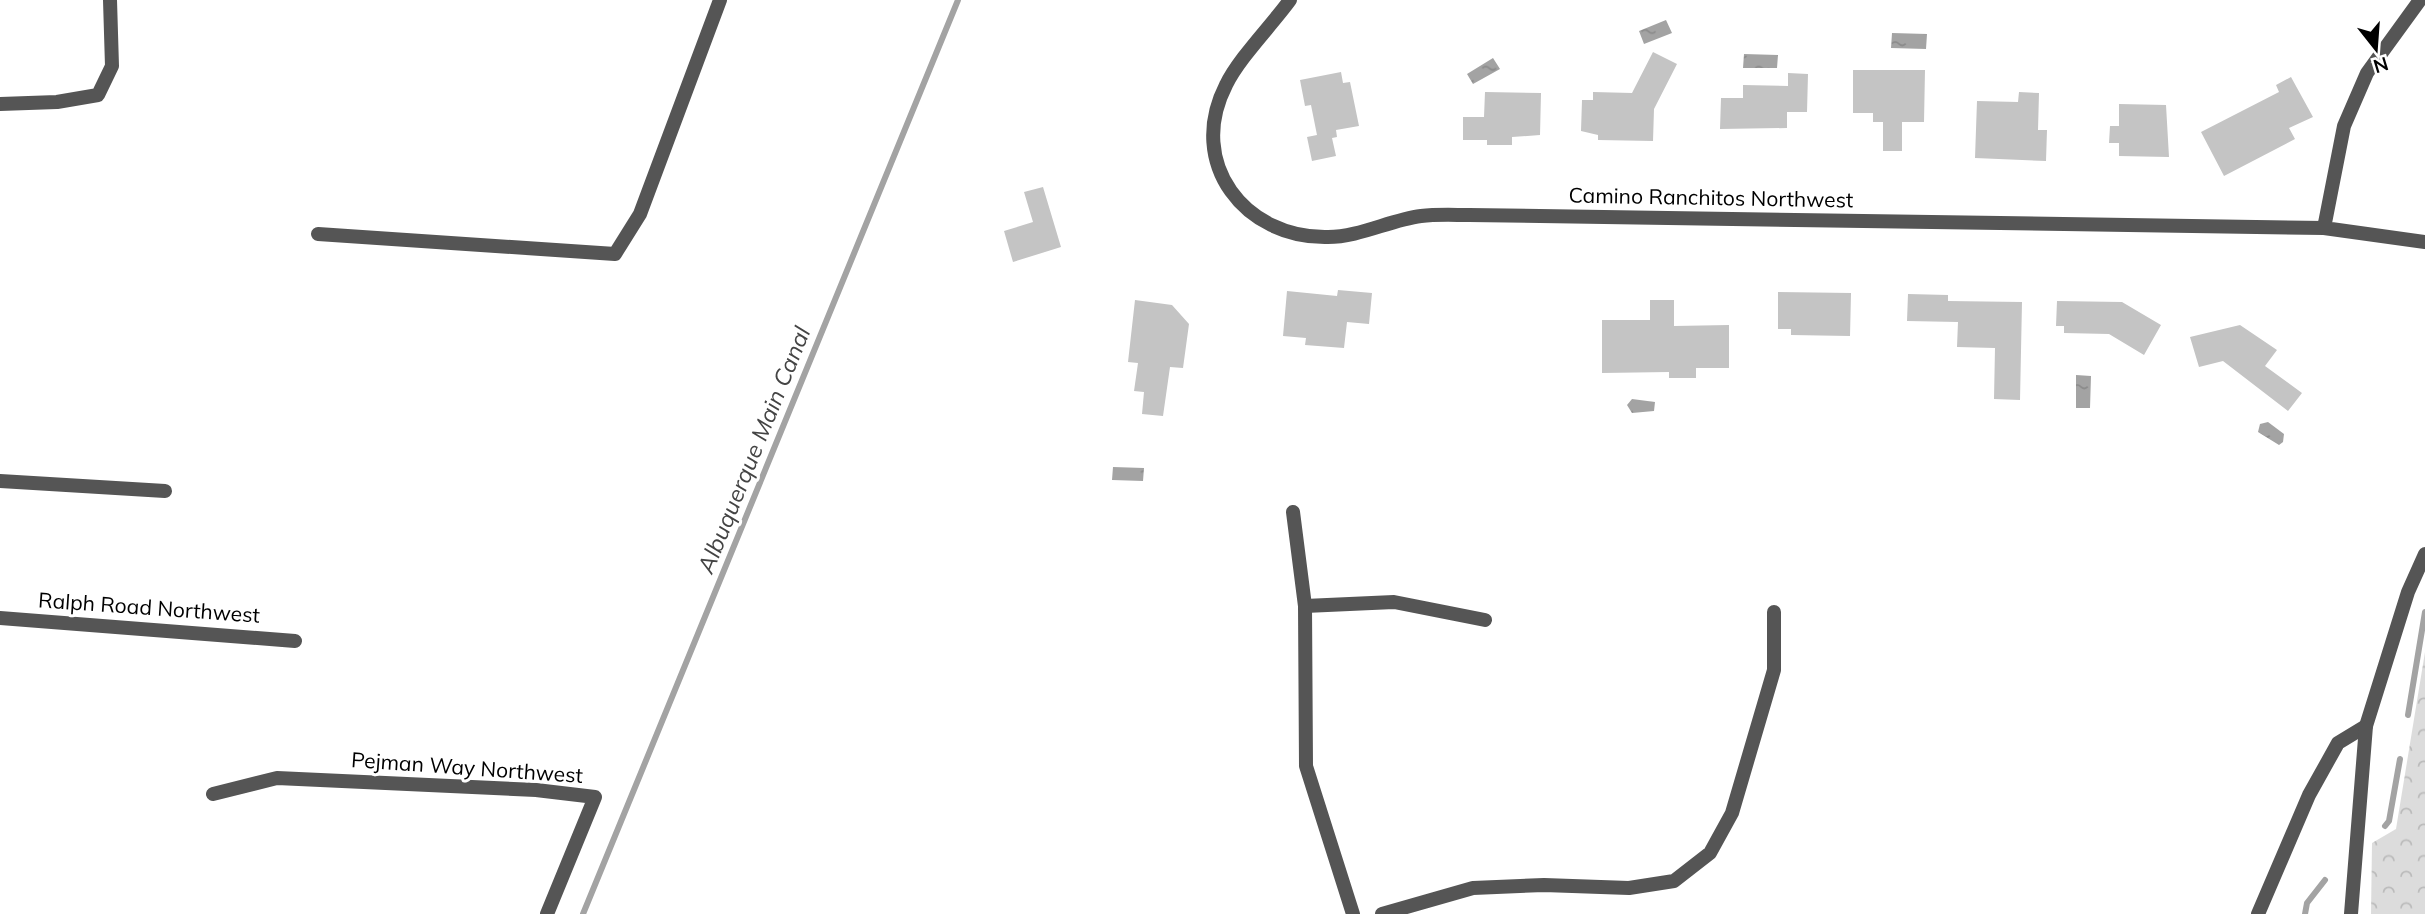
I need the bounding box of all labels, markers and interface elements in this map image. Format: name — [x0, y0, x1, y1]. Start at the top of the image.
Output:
north arrow — [2341, 14, 2411, 84]
text: N — [2371, 52, 2391, 79]
street label: Camino Ranchitos Northwest — [1568, 182, 1854, 212]
water label: Albuquerque Main Canal — [690, 322, 816, 578]
street label: Ralph Road Northwest — [37, 586, 261, 628]
street label: Pejman Way Northwest — [350, 746, 584, 788]

